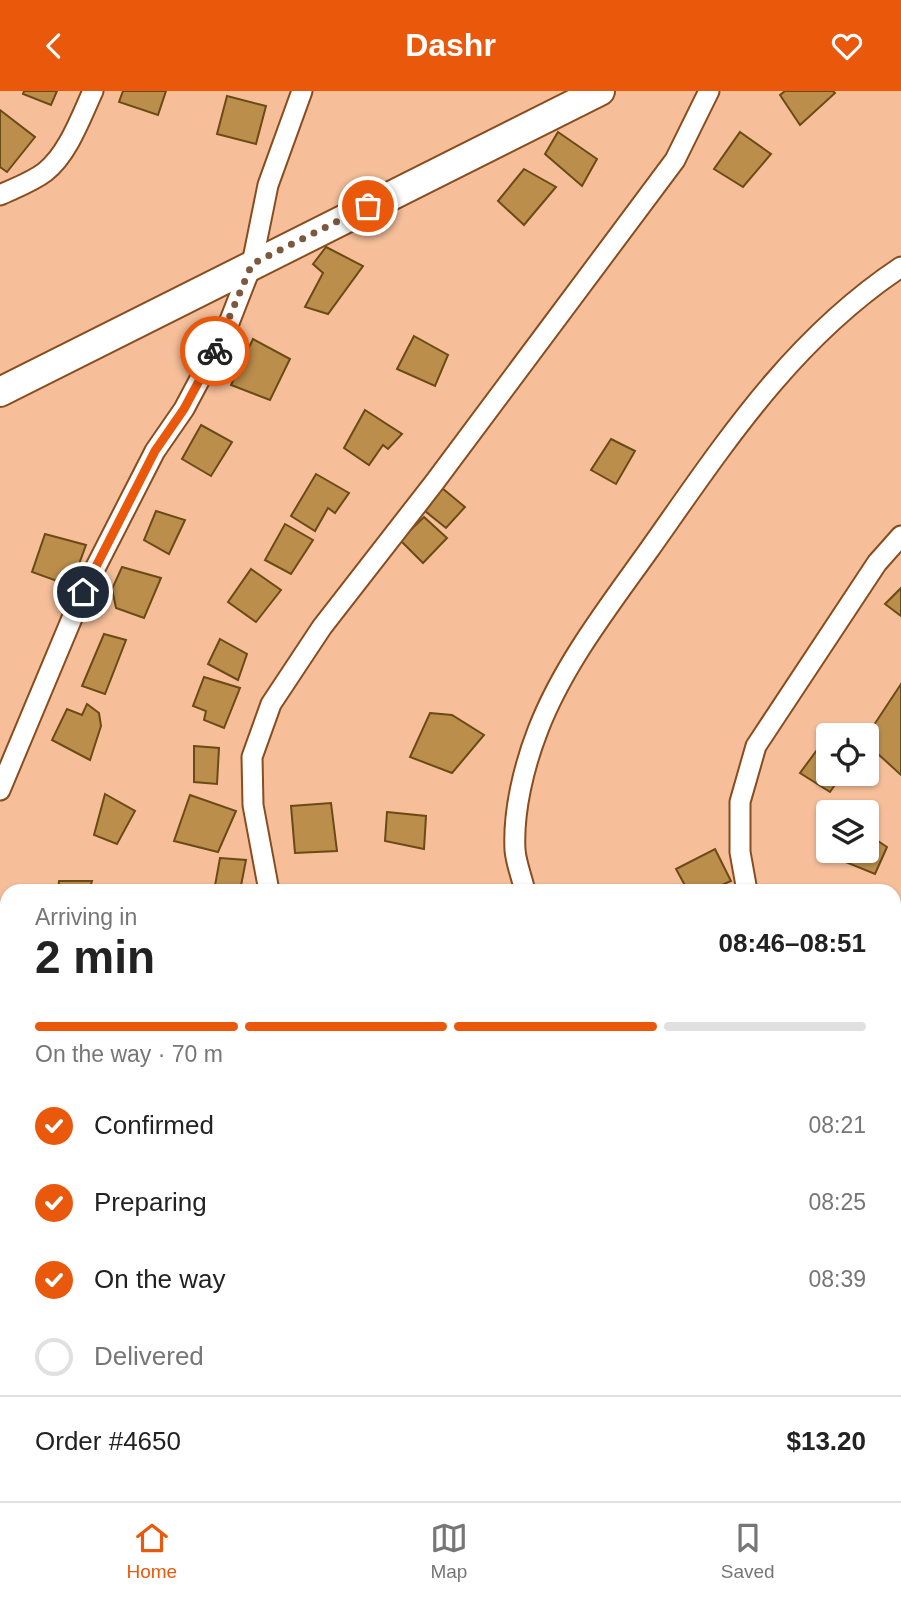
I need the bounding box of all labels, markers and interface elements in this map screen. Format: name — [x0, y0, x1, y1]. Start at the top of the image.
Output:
icon: back — [35, 27, 73, 65]
text: Dashr — [405, 27, 496, 63]
icon: heart — [828, 27, 866, 65]
pin — [338, 176, 398, 236]
icon: bag — [349, 187, 387, 225]
courier — [180, 316, 250, 386]
icon: bike — [196, 332, 234, 370]
pin — [53, 562, 113, 622]
icon: home — [64, 573, 102, 611]
map controls — [816, 723, 879, 863]
button: locate — [816, 723, 879, 786]
button: layers — [816, 800, 879, 863]
text: Arriving in — [35, 904, 137, 930]
text: 08:46–08:51 — [719, 928, 866, 958]
text: 2 min — [35, 931, 155, 983]
text: On the way · 70 m — [35, 1041, 223, 1067]
icon: check — [35, 1107, 73, 1145]
text: Confirmed — [94, 1110, 214, 1140]
text: 08:21 — [808, 1112, 866, 1138]
icon: check — [35, 1184, 73, 1222]
text: Preparing — [94, 1187, 207, 1217]
text: 08:25 — [808, 1189, 866, 1215]
icon: check — [35, 1261, 73, 1299]
text: On the way — [94, 1264, 226, 1294]
text: 08:39 — [808, 1266, 866, 1292]
text: Delivered — [94, 1341, 204, 1371]
text: Order #4650 — [35, 1426, 181, 1456]
text: $13.20 — [786, 1426, 866, 1456]
tab: Home — [126, 1519, 177, 1583]
tab: Map — [430, 1519, 468, 1583]
tab: Saved — [721, 1519, 775, 1583]

